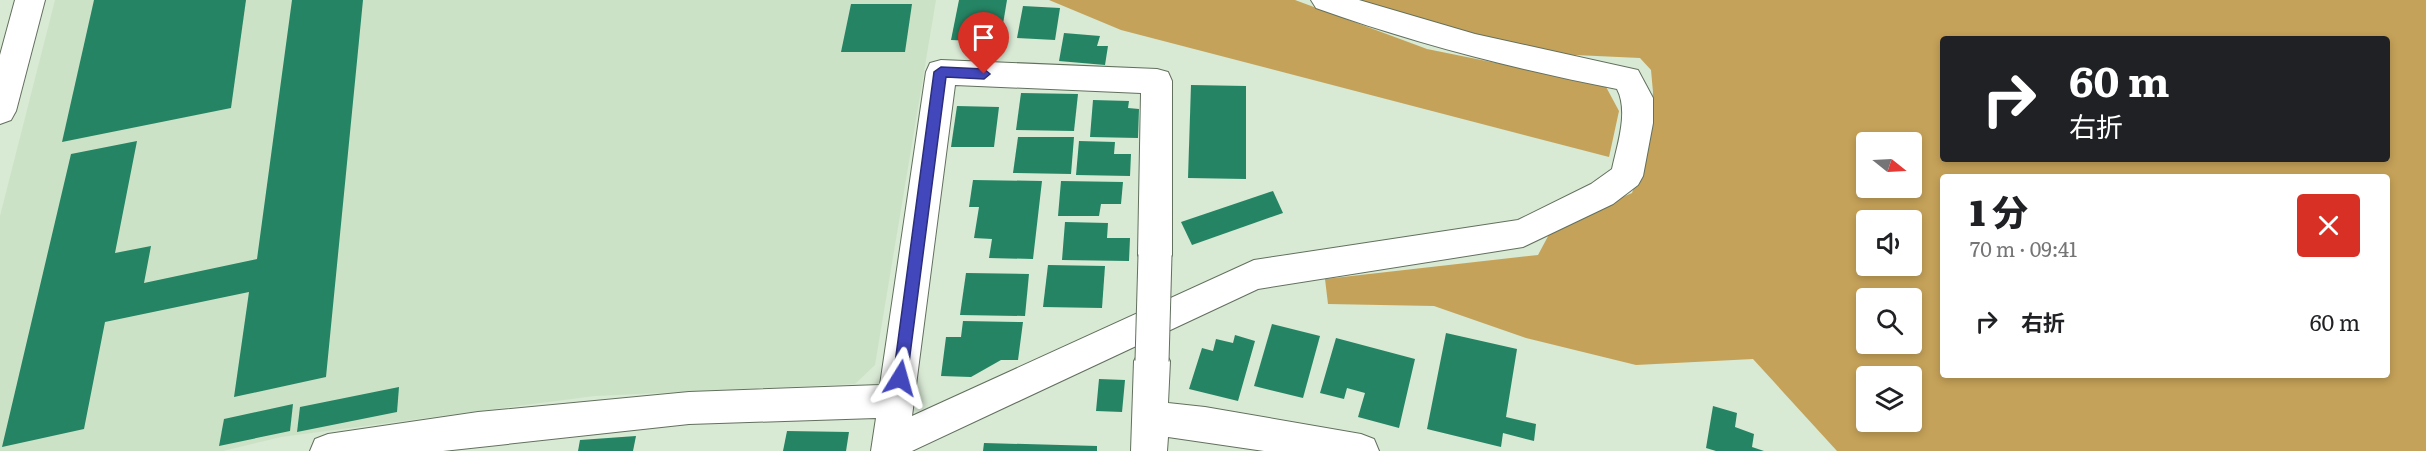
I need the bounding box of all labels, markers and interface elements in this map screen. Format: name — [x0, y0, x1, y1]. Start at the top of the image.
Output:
pin — [958, 12, 1009, 74]
icon: arrive — [967, 21, 1000, 54]
text: 60 m — [2069, 48, 2170, 110]
icon: right — [1970, 60, 2048, 138]
text: 右折 — [2069, 105, 2123, 145]
north arrow — [1856, 132, 1922, 198]
map controls — [1856, 132, 1922, 432]
text: 1 分 — [1970, 184, 2028, 237]
button: close — [2297, 194, 2360, 257]
button: sound — [1856, 210, 1922, 276]
text: 70 m · 09:41 — [1970, 233, 2077, 263]
button: search — [1856, 288, 1922, 354]
icon: right — [1970, 305, 2003, 338]
text: 右折 — [2021, 305, 2065, 338]
text: 60 m — [2310, 305, 2360, 338]
position arrow — [868, 346, 932, 410]
button: layers — [1856, 366, 1922, 432]

